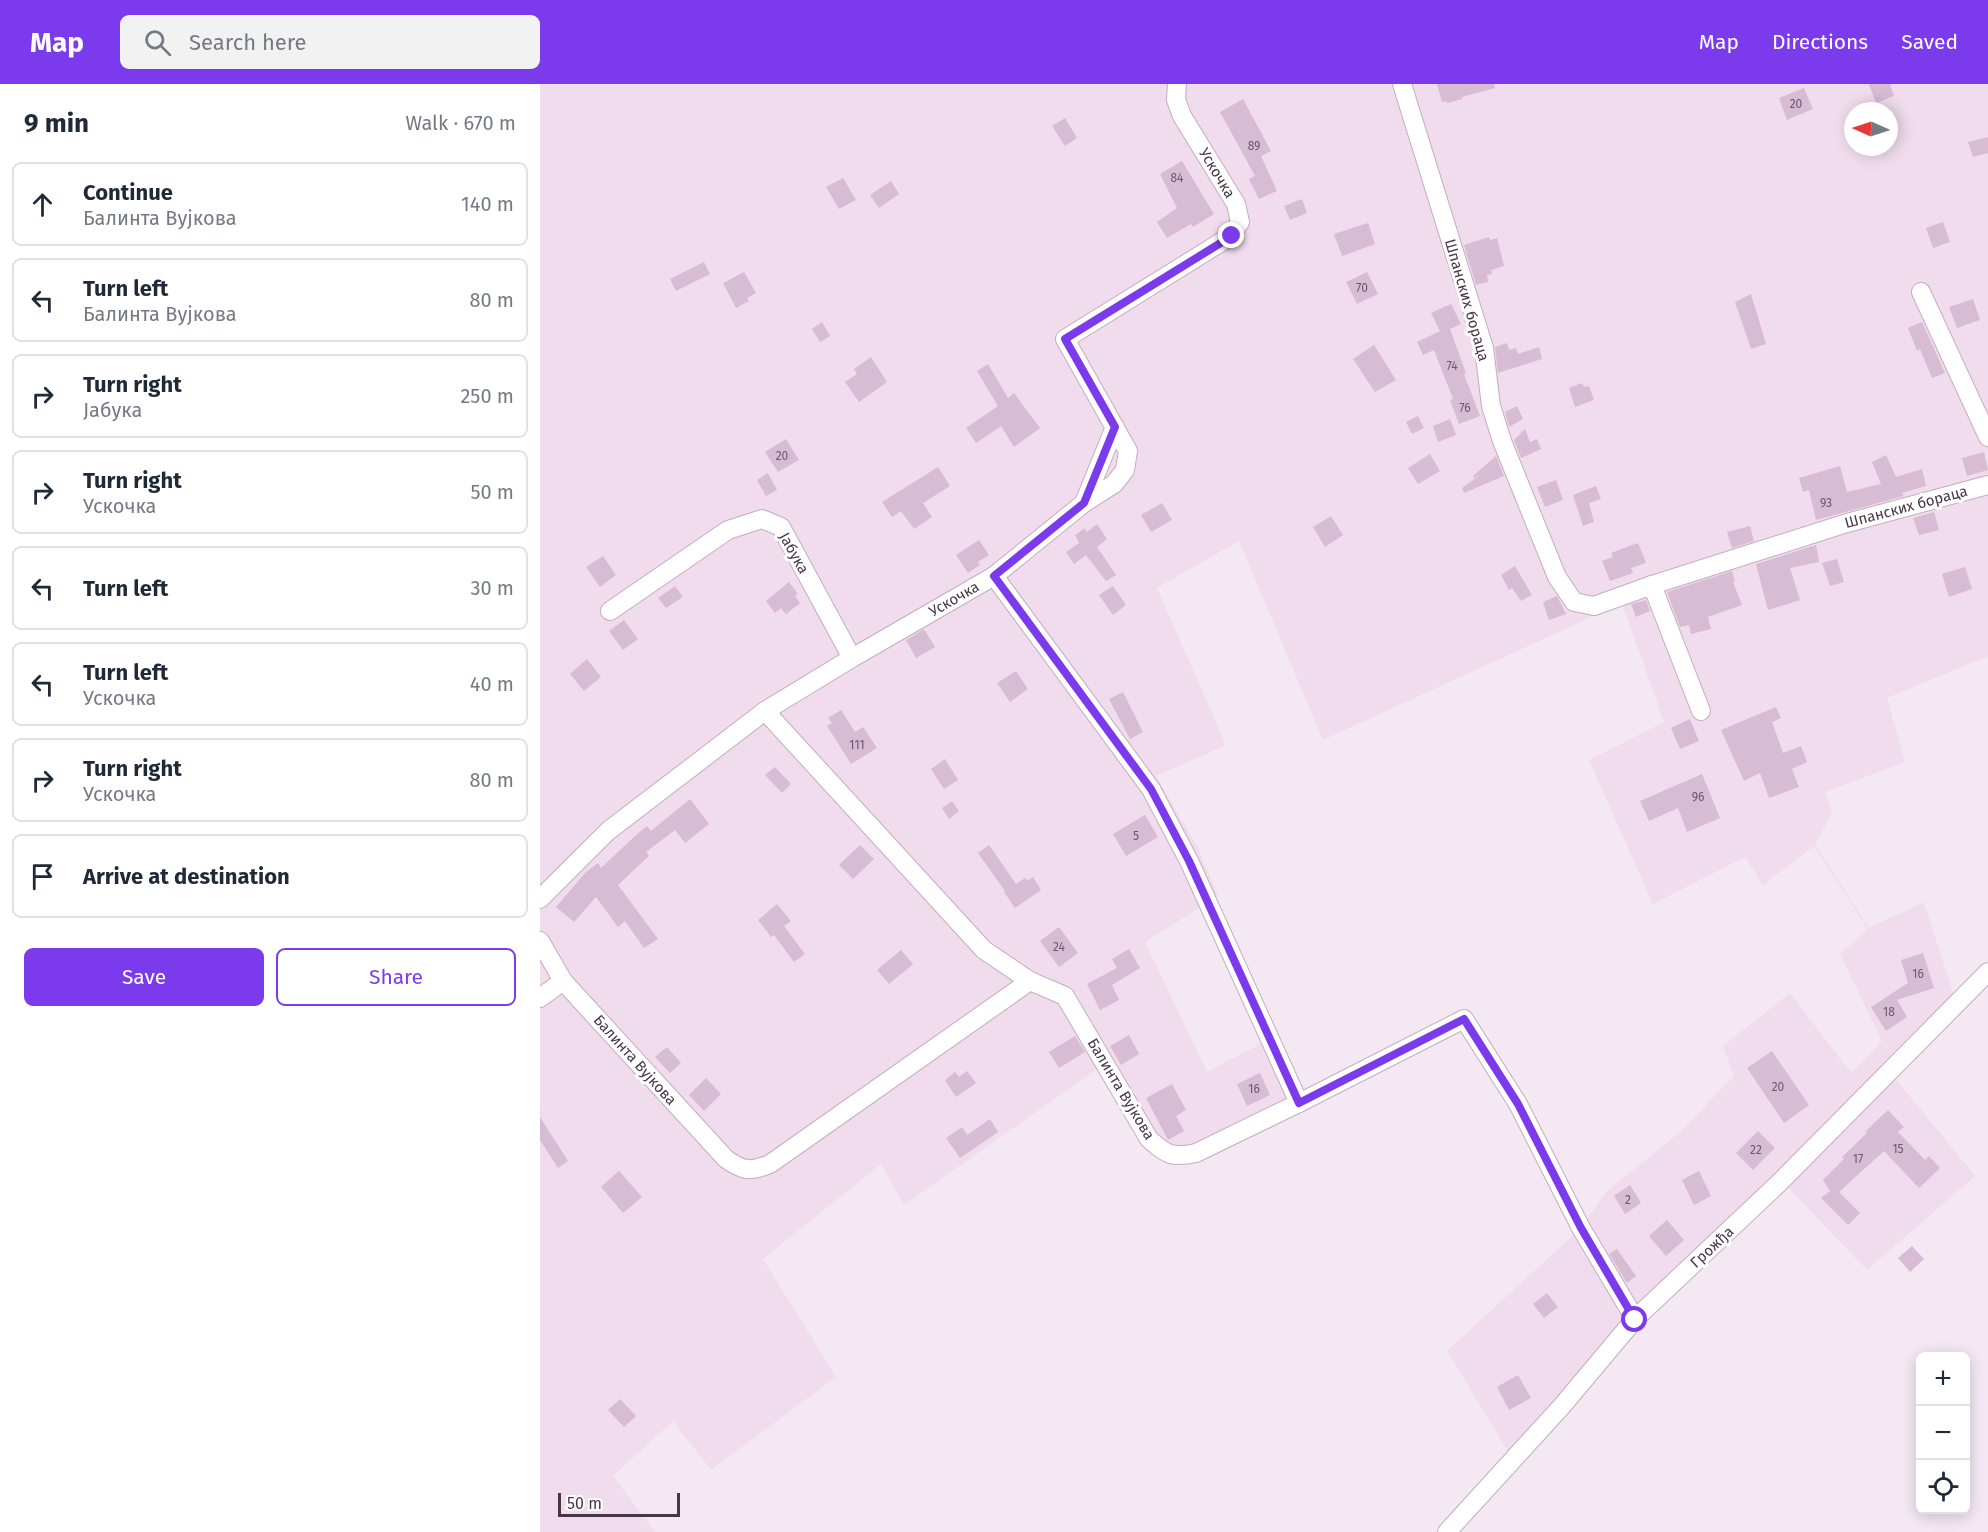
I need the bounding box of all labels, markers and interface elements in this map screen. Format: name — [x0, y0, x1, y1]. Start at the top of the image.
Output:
search box — [120, 15, 540, 69]
text: Map — [30, 26, 84, 59]
icon: search — [141, 26, 174, 59]
text: Search here — [189, 29, 307, 56]
text: Map — [1699, 29, 1739, 55]
text: Directions — [1772, 29, 1868, 55]
text: Saved — [1901, 29, 1958, 55]
house number: 20 — [1790, 97, 1803, 111]
north arrow — [1844, 102, 1898, 156]
text: 9 min — [24, 108, 89, 139]
text: Walk · 670 m — [406, 111, 516, 135]
house number: 89 — [1248, 139, 1260, 153]
street label: Ускочка — [1195, 145, 1239, 201]
house number: 84 — [1171, 171, 1184, 185]
text: Continue — [83, 179, 173, 206]
icon: ahead — [26, 188, 59, 221]
text: 140 m — [461, 192, 514, 216]
text: Балинта Вујкова — [83, 206, 237, 230]
route end — [1218, 222, 1244, 248]
street label: Шпанских бораца — [1441, 237, 1493, 363]
text: Turn left — [83, 275, 168, 302]
house number: 70 — [1356, 281, 1368, 295]
icon: left — [26, 284, 59, 317]
text: 80 m — [469, 288, 514, 312]
text: Балинта Вујкова — [83, 302, 237, 326]
house number: 74 — [1446, 359, 1458, 373]
text: Turn right — [83, 371, 182, 398]
icon: right — [26, 380, 59, 413]
text: 250 m — [460, 384, 514, 408]
text: Јабука — [83, 398, 142, 422]
house number: 76 — [1459, 401, 1471, 415]
house number: 20 — [776, 449, 789, 463]
text: Turn right — [83, 467, 182, 494]
icon: right — [26, 476, 59, 509]
text: 50 m — [470, 480, 514, 504]
street label: Шпанских бораца — [1843, 482, 1969, 532]
text: Ускочка — [83, 494, 156, 518]
house number: 93 — [1820, 496, 1832, 510]
street label: Јабука — [775, 529, 813, 577]
icon: left — [26, 572, 59, 605]
text: Turn left — [83, 575, 168, 602]
text: 30 m — [470, 576, 514, 600]
street label: Ускочка — [926, 577, 982, 621]
text: Turn left — [83, 659, 168, 686]
icon: left — [26, 668, 59, 701]
text: 40 m — [470, 672, 514, 696]
text: Ускочка — [83, 686, 156, 710]
house number: 111 — [849, 738, 865, 752]
text: Turn right — [83, 755, 182, 782]
icon: right — [26, 764, 59, 797]
text: 80 m — [469, 768, 514, 792]
text: Ускочка — [83, 782, 156, 806]
house number: 96 — [1692, 790, 1704, 804]
house number: 5 — [1133, 829, 1139, 843]
icon: arrive — [26, 860, 59, 893]
text: Arrive at destination — [83, 863, 290, 890]
house number: 24 — [1053, 940, 1066, 954]
button: Save — [24, 948, 264, 1006]
button: Share — [276, 948, 516, 1006]
house number: 16 — [1912, 967, 1924, 981]
house number: 18 — [1883, 1005, 1895, 1019]
street label: Балинта Вујкова — [590, 1011, 680, 1109]
street label: Балинта Вујкова — [1084, 1035, 1158, 1143]
house number: 20 — [1772, 1080, 1785, 1094]
house number: 16 — [1248, 1082, 1260, 1096]
house number: 15 — [1892, 1142, 1904, 1156]
house number: 22 — [1750, 1143, 1762, 1157]
house number: 17 — [1853, 1152, 1863, 1166]
house number: 2 — [1625, 1193, 1631, 1207]
street label: Грожђа — [1687, 1222, 1737, 1272]
route start — [1621, 1306, 1647, 1332]
map controls — [1916, 1352, 1970, 1514]
button: + — [1916, 1352, 1970, 1406]
button: − — [1916, 1406, 1970, 1460]
button: locate — [1916, 1460, 1970, 1514]
scale bar — [558, 1490, 680, 1518]
text: 50 m — [567, 1494, 602, 1513]

